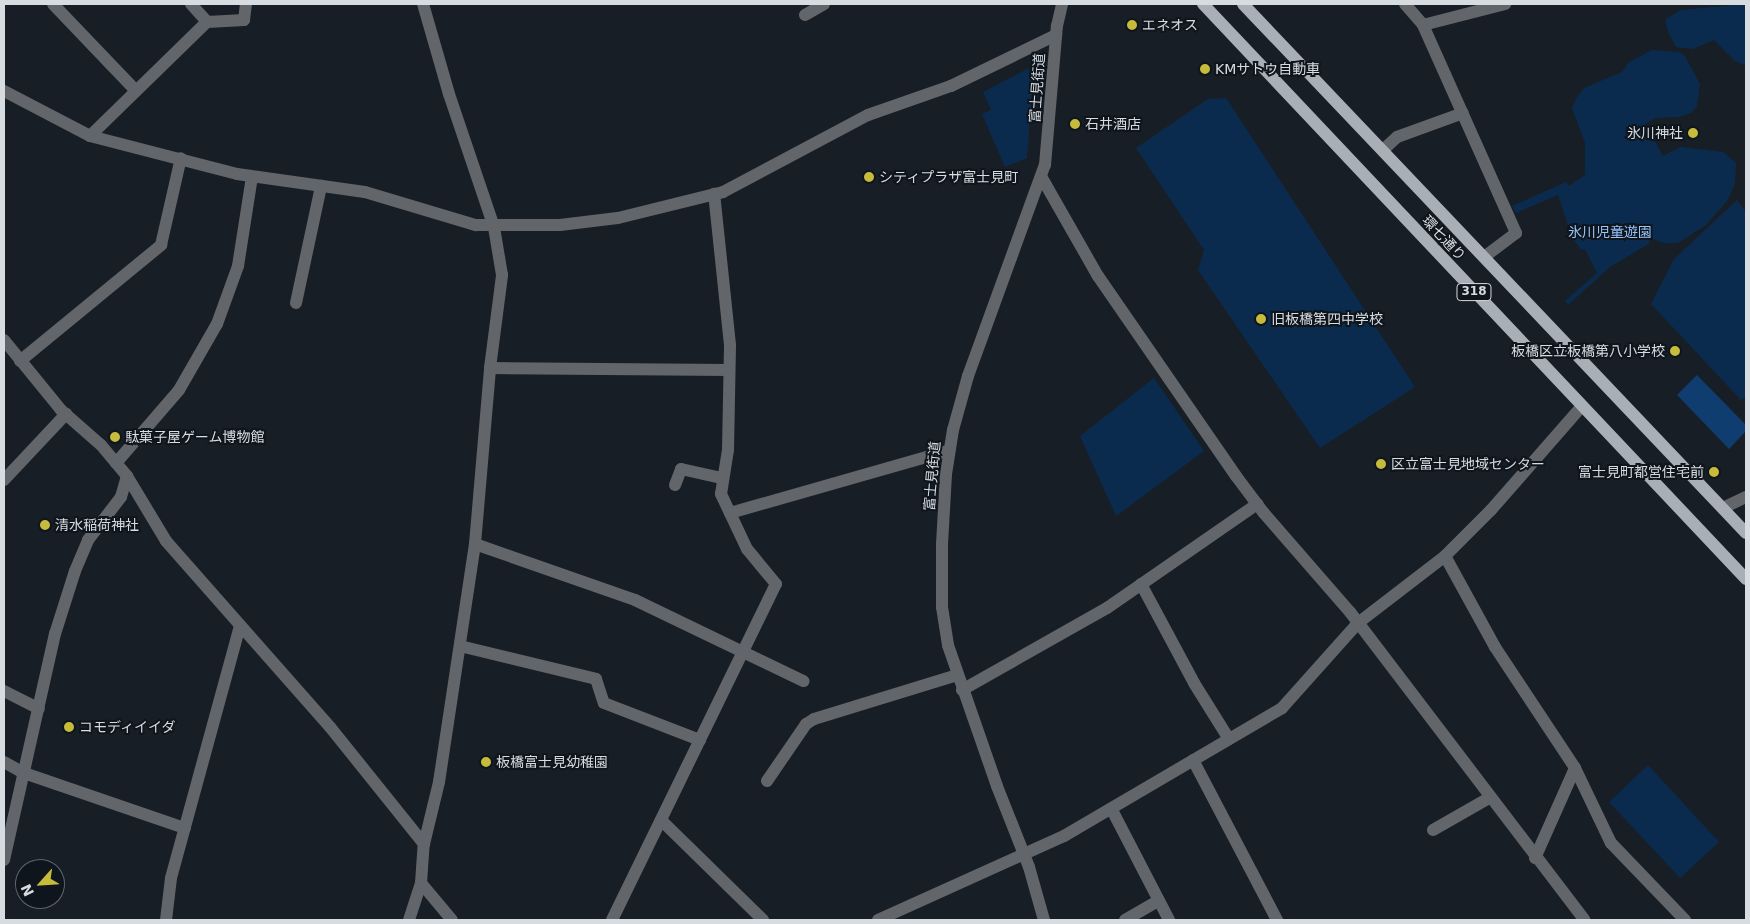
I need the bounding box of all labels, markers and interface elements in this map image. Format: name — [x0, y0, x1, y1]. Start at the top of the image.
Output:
place label: エネオス — [1142, 17, 1198, 33]
marker: エネオス — [1126, 19, 1138, 31]
street label: 富士見街道 — [1026, 52, 1048, 124]
place label: KMサトウ自動車 — [1215, 61, 1320, 77]
marker: KMサトウ自動車 — [1199, 63, 1211, 75]
place label: 石井酒店 — [1085, 116, 1141, 132]
marker: 石井酒店 — [1069, 118, 1081, 130]
place label: 氷川神社 — [1627, 125, 1683, 141]
marker: 氷川神社 — [1687, 127, 1699, 139]
place label: シティプラザ富士見町 — [879, 169, 1019, 185]
marker: シティプラザ富士見町 — [863, 171, 875, 183]
street label: 環七通り — [1419, 212, 1469, 264]
park label: 氷川児童遊園 — [1568, 224, 1652, 240]
road number: 318 — [1455, 282, 1493, 302]
place label: 旧板橋第四中学校 — [1271, 311, 1383, 327]
marker: 旧板橋第四中学校 — [1255, 313, 1267, 325]
place label: 板橋区立板橋第八小学校 — [1511, 343, 1665, 359]
marker: 板橋区立板橋第八小学校 — [1669, 345, 1681, 357]
place label: 駄菓子屋ゲーム博物館 — [125, 429, 265, 445]
marker: 駄菓子屋ゲーム博物館 — [109, 431, 121, 443]
street label: 富士見街道 — [921, 440, 943, 512]
place label: 区立富士見地域センター — [1391, 456, 1545, 472]
marker: 区立富士見地域センター — [1375, 458, 1387, 470]
place label: 富士見町都営住宅前 — [1578, 464, 1704, 480]
marker: 富士見町都営住宅前 — [1708, 466, 1720, 478]
place label: 清水稲荷神社 — [55, 517, 139, 533]
marker: 清水稲荷神社 — [39, 519, 51, 531]
place label: コモディイイダ — [79, 719, 177, 735]
marker: コモディイイダ — [63, 721, 75, 733]
place label: 板橋富士見幼稚園 — [496, 754, 608, 770]
marker: 板橋富士見幼稚園 — [480, 756, 492, 768]
north arrow — [15, 859, 65, 909]
text: N — [18, 881, 37, 899]

